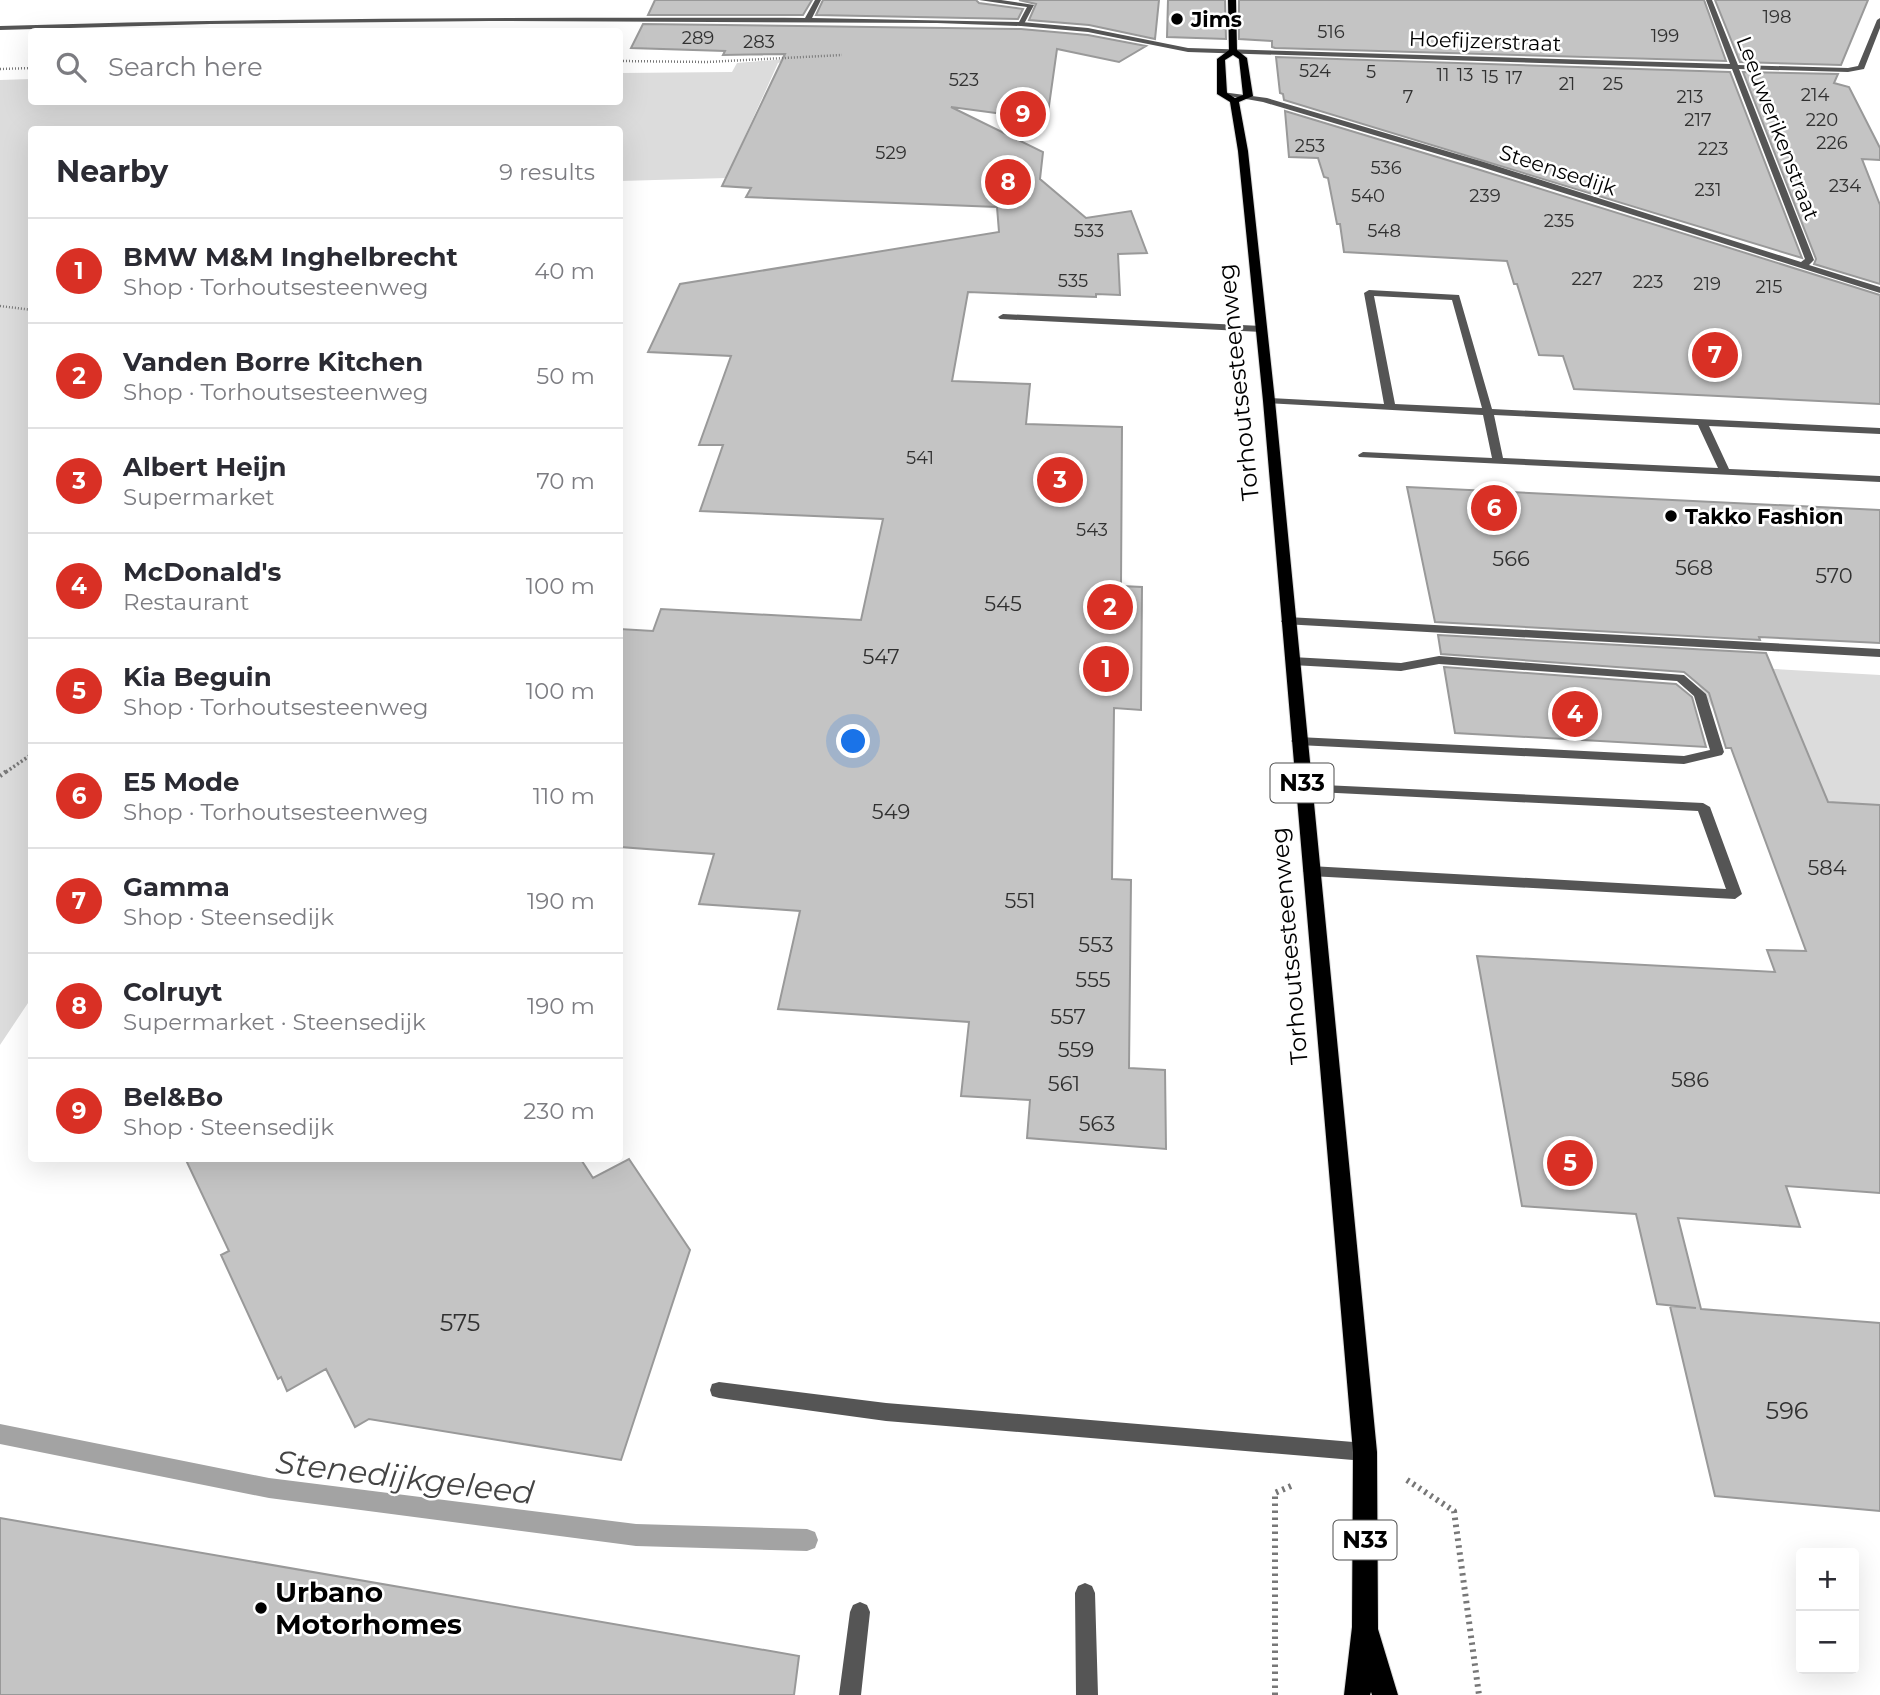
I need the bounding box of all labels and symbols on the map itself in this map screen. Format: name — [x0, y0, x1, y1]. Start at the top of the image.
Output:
house number: 198 — [1763, 6, 1791, 28]
place label: Jims — [1190, 7, 1242, 32]
marker: Jims — [1169, 11, 1185, 27]
house number: 516 — [1317, 21, 1345, 43]
house number: 199 — [1651, 25, 1679, 47]
street label: Hoefijzerstraat — [1408, 26, 1562, 56]
house number: 289 — [682, 27, 714, 49]
house number: 283 — [743, 31, 775, 53]
street label: Leeuwerikenstraat — [1731, 32, 1825, 224]
house number: 524 — [1299, 60, 1331, 82]
house number: 5 — [1366, 61, 1376, 83]
house number: 11 — [1437, 64, 1450, 86]
house number: 13 — [1457, 64, 1473, 86]
house number: 15 — [1482, 66, 1498, 88]
house number: 17 — [1505, 67, 1523, 89]
house number: 523 — [949, 69, 979, 91]
house number: 21 — [1559, 73, 1575, 95]
house number: 25 — [1603, 73, 1623, 95]
house number: 214 — [1801, 84, 1829, 106]
house number: 7 — [1403, 86, 1413, 108]
house number: 213 — [1677, 86, 1703, 108]
pin: 9 — [1000, 88, 1046, 140]
house number: 217 — [1684, 109, 1712, 131]
house number: 220 — [1806, 109, 1838, 131]
house number: 226 — [1816, 132, 1848, 154]
house number: 253 — [1295, 135, 1325, 157]
house number: 223 — [1698, 138, 1728, 160]
street label: Steensedijk — [1496, 139, 1620, 201]
house number: 529 — [875, 142, 907, 164]
pin: 8 — [985, 156, 1031, 208]
house number: 536 — [1370, 157, 1402, 179]
house number: 234 — [1829, 175, 1861, 197]
house number: 231 — [1695, 179, 1721, 201]
house number: 540 — [1351, 185, 1385, 207]
house number: 239 — [1469, 185, 1501, 207]
house number: 235 — [1544, 210, 1574, 232]
house number: 533 — [1074, 220, 1104, 242]
house number: 548 — [1367, 220, 1401, 242]
street label: Torhoutsesteenweg — [1211, 262, 1265, 502]
house number: 227 — [1571, 268, 1603, 290]
house number: 535 — [1058, 270, 1088, 292]
house number: 223 — [1633, 271, 1663, 293]
house number: 219 — [1693, 273, 1721, 295]
house number: 215 — [1756, 276, 1782, 298]
pin: 7 — [1692, 329, 1738, 381]
house number: 541 — [906, 447, 934, 469]
pin: 3 — [1037, 454, 1083, 506]
pin: 6 — [1471, 482, 1517, 534]
place label: Takko Fashion — [1685, 504, 1843, 529]
marker: Takko Fashion — [1663, 508, 1679, 524]
house number: 543 — [1076, 519, 1108, 541]
house number: 566 — [1492, 546, 1530, 571]
house number: 568 — [1675, 555, 1713, 580]
house number: 570 — [1815, 563, 1853, 588]
pin: 2 — [1087, 581, 1133, 633]
house number: 545 — [984, 591, 1022, 616]
pin: 1 — [1083, 643, 1129, 695]
house number: 547 — [862, 644, 900, 669]
pin: 4 — [1552, 688, 1598, 740]
your location — [836, 724, 870, 758]
road number: N33 — [1270, 764, 1334, 803]
house number: 549 — [872, 799, 910, 824]
street label: Torhoutsesteenweg — [1264, 826, 1314, 1066]
house number: 584 — [1807, 855, 1847, 880]
house number: 551 — [1004, 888, 1036, 913]
house number: 553 — [1078, 932, 1114, 957]
house number: 555 — [1075, 967, 1111, 992]
house number: 557 — [1050, 1004, 1086, 1029]
house number: 559 — [1058, 1037, 1094, 1062]
house number: 586 — [1671, 1067, 1709, 1092]
house number: 561 — [1048, 1071, 1080, 1096]
house number: 563 — [1079, 1111, 1115, 1136]
pin: 5 — [1547, 1137, 1593, 1189]
house number: 575 — [440, 1308, 480, 1337]
house number: 596 — [1766, 1396, 1808, 1425]
water label: Stenedijkgeleed — [274, 1442, 537, 1512]
road number: N33 — [1334, 1520, 1396, 1560]
place label: Urbano Motorhomes — [275, 1575, 462, 1641]
marker: Urbano Motorhomes — [253, 1600, 269, 1616]

